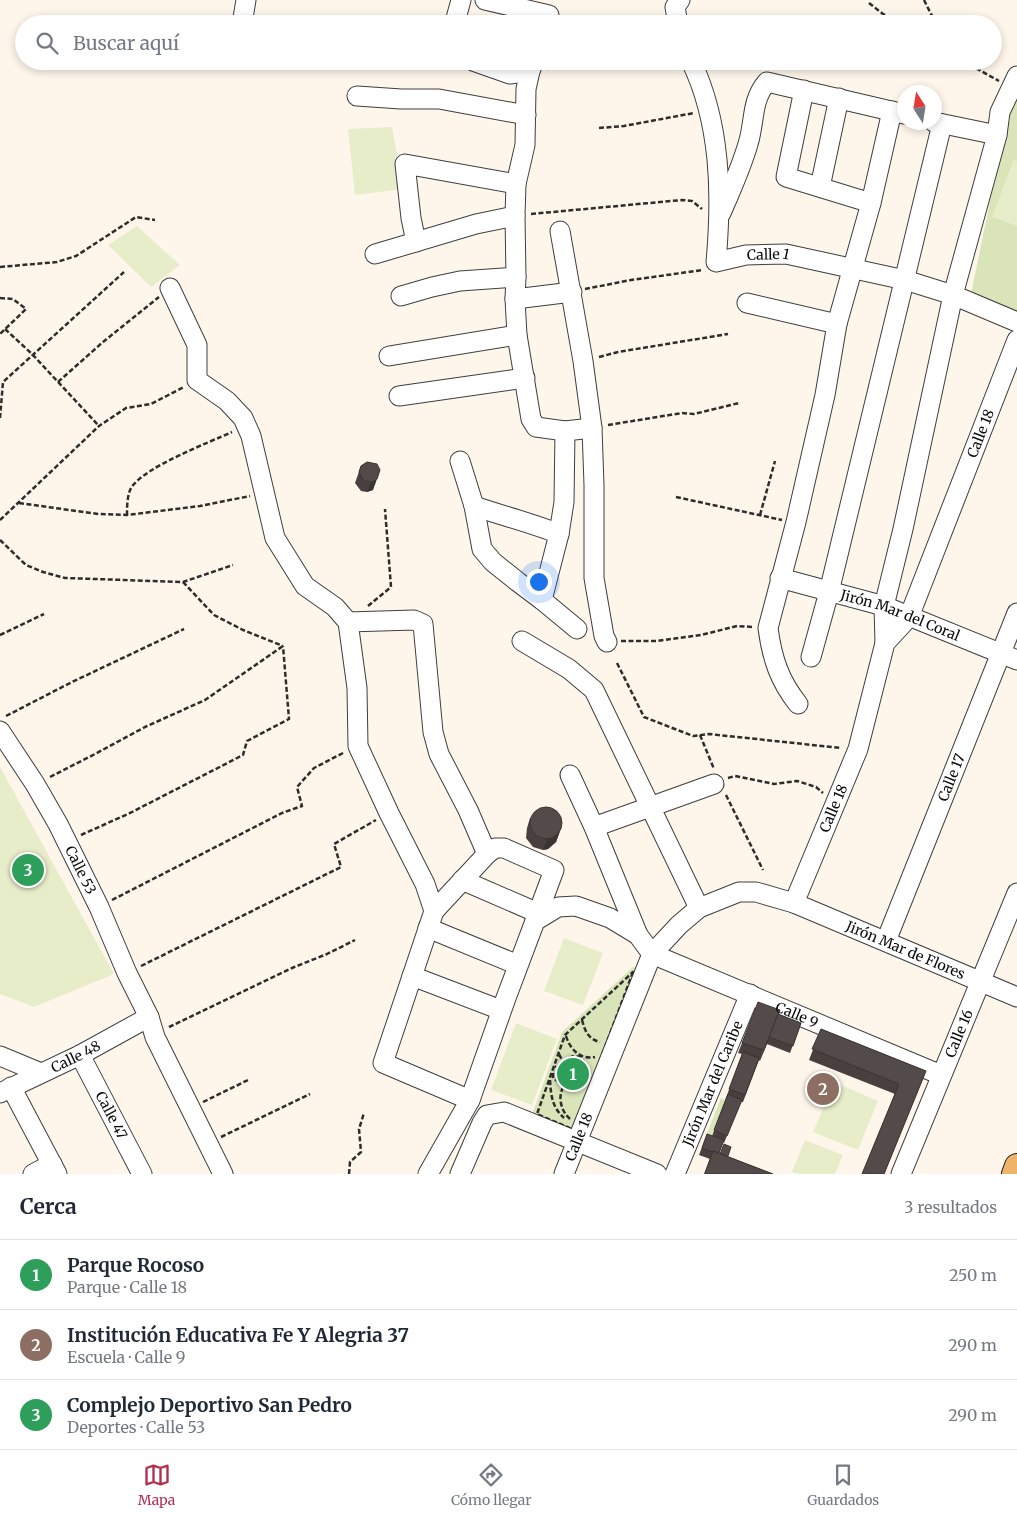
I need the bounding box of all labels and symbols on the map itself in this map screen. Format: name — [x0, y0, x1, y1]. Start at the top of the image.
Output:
north arrow — [897, 85, 942, 130]
street label: Calle 1 — [747, 245, 791, 264]
street label: Calle 18 — [963, 407, 998, 460]
your location — [526, 569, 552, 595]
street label: Jirón Mar del Coral — [838, 585, 963, 645]
street label: Calle 17 — [934, 751, 969, 804]
street label: Calle 18 — [815, 782, 851, 835]
street label: Calle 53 — [61, 843, 100, 897]
pin: 3 — [12, 851, 44, 889]
street label: Jirón Mar de Flores — [842, 917, 968, 983]
street label: Calle 9 — [773, 998, 821, 1032]
street label: Calle 16 — [941, 1007, 977, 1060]
street label: Jirón Mar del Caribe — [678, 1018, 747, 1150]
street label: Calle 48 — [48, 1037, 104, 1076]
pin: 1 — [557, 1055, 589, 1093]
pin: 2 — [807, 1070, 839, 1108]
street label: Calle 47 — [92, 1088, 131, 1142]
street label: Calle 18 — [561, 1110, 597, 1164]

